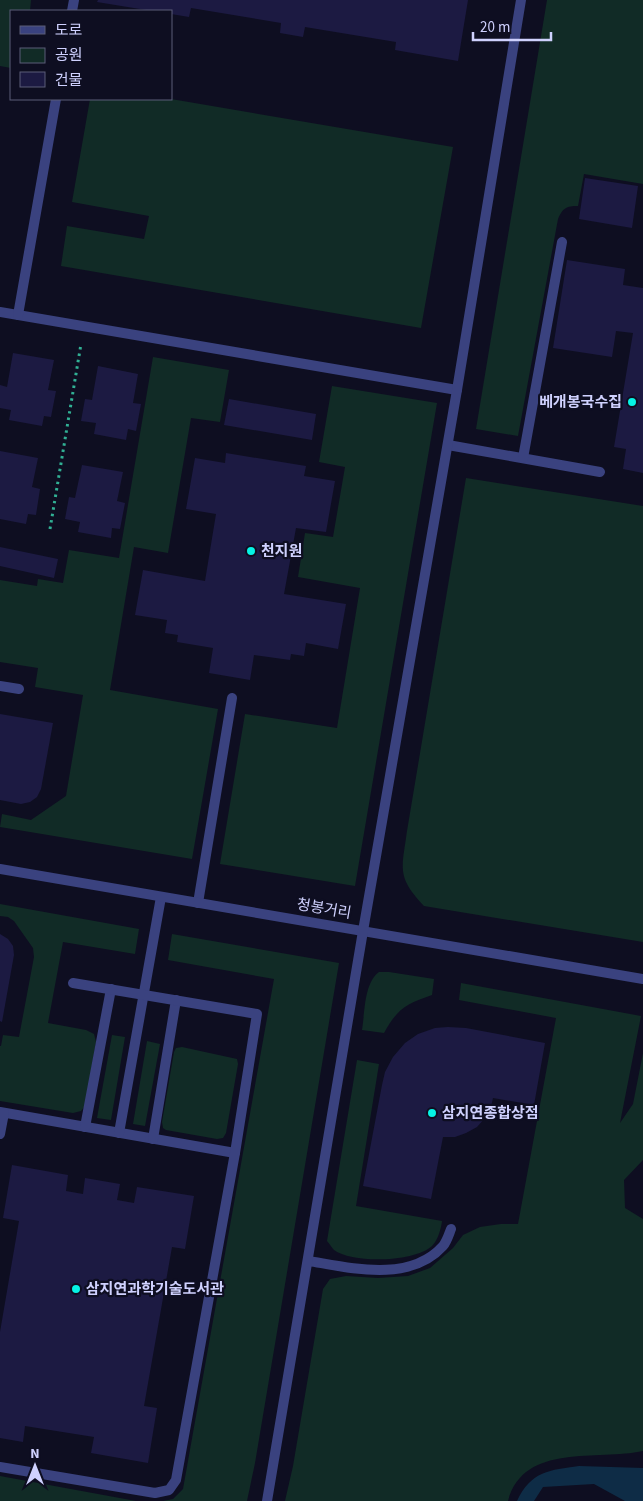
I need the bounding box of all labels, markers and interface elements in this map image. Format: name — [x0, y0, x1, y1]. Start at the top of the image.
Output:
legend — [10, 10, 172, 100]
scale bar — [473, 10, 550, 42]
text: 20 m — [480, 17, 510, 38]
text: 도로 — [55, 20, 83, 41]
text: 공원 — [55, 45, 83, 66]
text: 건물 — [55, 70, 83, 91]
place label: 베개봉국수집 — [539, 392, 622, 413]
marker: 베개봉국수집 — [626, 396, 638, 408]
place label: 천지원 — [261, 541, 302, 562]
marker: 천지원 — [245, 545, 257, 557]
street label: 청봉거리 — [295, 894, 353, 924]
place label: 삼지연종합상점 — [442, 1103, 539, 1124]
marker: 삼지연종합상점 — [426, 1107, 438, 1119]
place label: 삼지연과학기술도서관 — [86, 1279, 224, 1300]
marker: 삼지연과학기술도서관 — [70, 1283, 82, 1295]
north arrow — [10, 1441, 60, 1491]
text: N — [30, 1444, 40, 1464]

